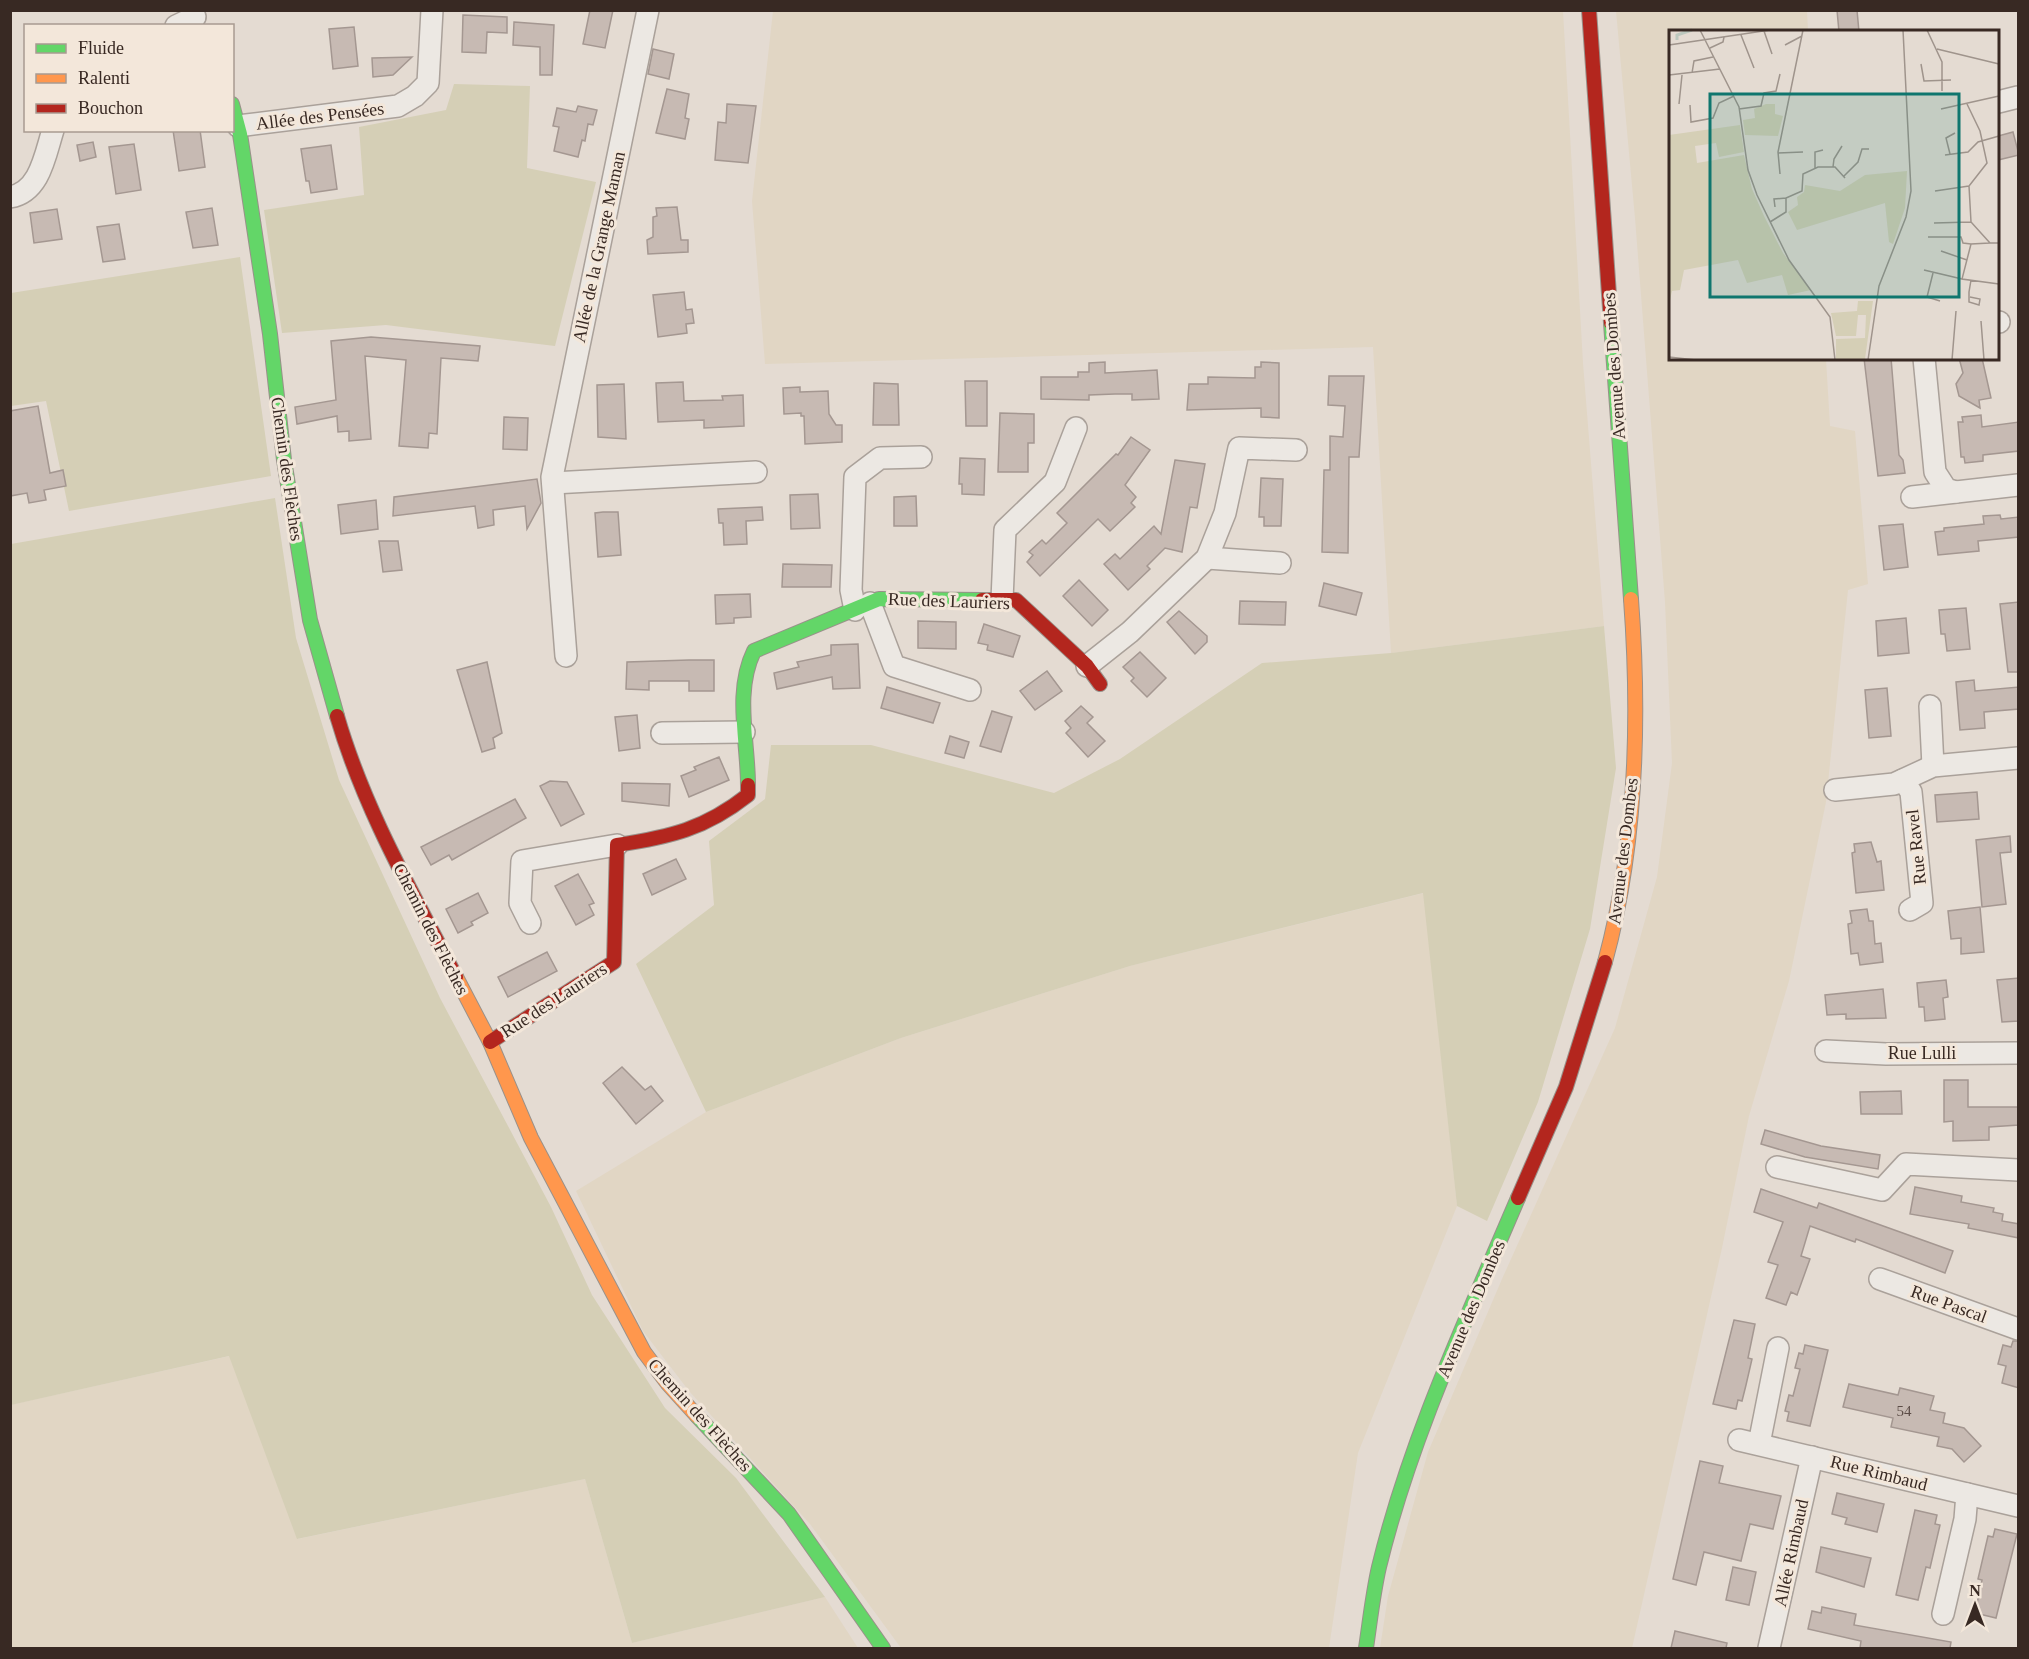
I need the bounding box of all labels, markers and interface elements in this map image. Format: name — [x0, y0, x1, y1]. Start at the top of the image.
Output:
legend — [24, 24, 234, 132]
inset map — [1669, 30, 1999, 360]
text: Fluide — [78, 38, 124, 58]
text: Ralenti — [78, 68, 130, 88]
text: Bouchon — [78, 98, 143, 118]
street label: Allée des Pensées — [255, 98, 385, 134]
street label: Allée de la Grange Maman — [569, 150, 629, 344]
street label: Avenue des Dombes — [1599, 292, 1629, 440]
street label: Chemin des Flèches — [267, 396, 307, 542]
street label: Rue des Lauriers — [888, 589, 1010, 613]
street label: Avenue des Dombes — [1604, 777, 1642, 925]
street label: Rue Ravel — [1902, 808, 1930, 886]
street label: Chemin des Flèches — [389, 860, 473, 998]
street label: Rue des Lauriers — [497, 958, 611, 1042]
street label: Rue Lulli — [1888, 1043, 1956, 1063]
street label: Avenue des Dombes — [1433, 1237, 1509, 1381]
street label: Rue Pascal — [1908, 1281, 1990, 1327]
street label: Chemin des Flèches — [644, 1354, 756, 1476]
house number: 54 — [1897, 1403, 1912, 1419]
street label: Rue Rimbaud — [1828, 1451, 1930, 1495]
street label: Allée Rimbaud — [1770, 1497, 1812, 1609]
north arrow — [1945, 1575, 2005, 1635]
text: N — [1969, 1582, 1981, 1599]

